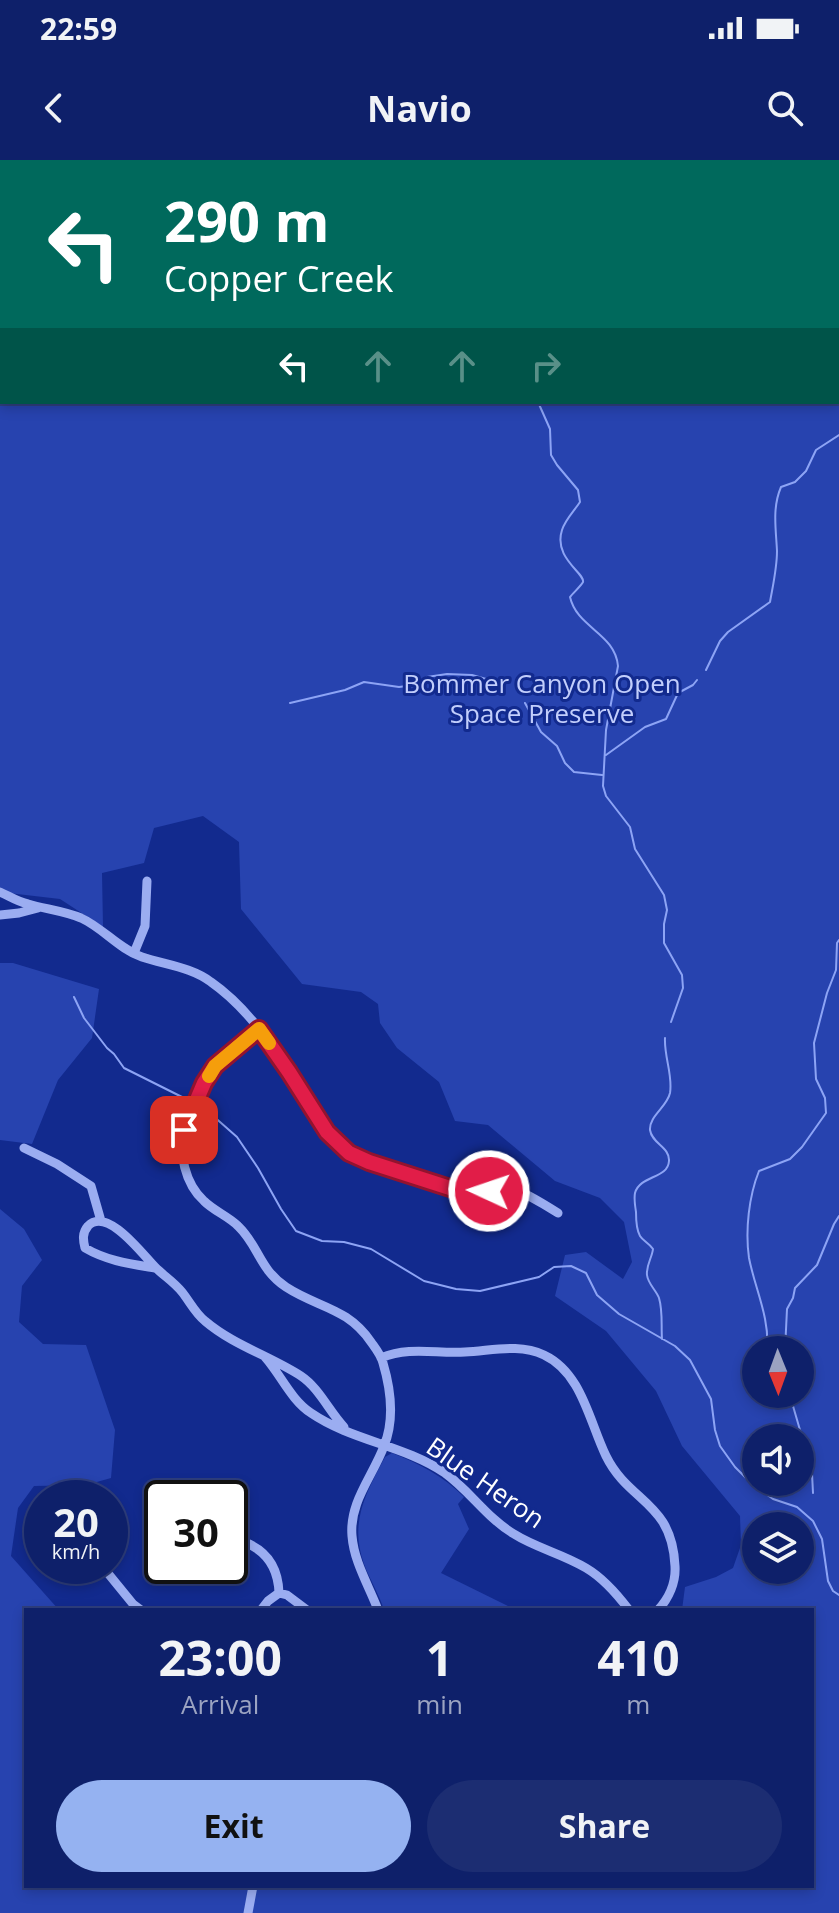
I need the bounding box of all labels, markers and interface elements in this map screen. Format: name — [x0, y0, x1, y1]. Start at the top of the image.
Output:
text: 22:59 — [40, 8, 117, 49]
text: Navio — [367, 84, 472, 133]
icon: back — [32, 86, 76, 130]
icon: search — [763, 86, 807, 130]
text: 290 m — [164, 182, 330, 258]
icon: left — [32, 192, 136, 296]
text: Copper Creek — [164, 254, 393, 303]
icon: left — [272, 344, 316, 388]
icon: ahead — [356, 344, 400, 388]
icon: ahead — [440, 344, 484, 388]
icon: right — [524, 344, 568, 388]
park label: Bommer Canyon Open Space Preserve — [403, 665, 681, 731]
pin — [150, 1096, 218, 1164]
icon: arrive — [162, 1108, 206, 1152]
position arrow — [447, 1149, 531, 1233]
north arrow — [742, 1336, 814, 1408]
map controls — [742, 1336, 814, 1584]
button: sound — [742, 1424, 814, 1496]
street label: Blue Heron — [420, 1428, 552, 1536]
speed limit sign: 30 — [144, 1480, 248, 1584]
text: 20 — [53, 1494, 99, 1549]
button: layers — [742, 1512, 814, 1584]
text: km/h — [52, 1538, 100, 1565]
text: 23:00 — [158, 1625, 282, 1690]
text: 1 — [426, 1625, 453, 1690]
text: 410 — [597, 1625, 680, 1690]
text: Arrival — [181, 1686, 259, 1722]
text: min — [416, 1686, 463, 1722]
text: m — [626, 1686, 650, 1722]
button: Exit — [56, 1780, 411, 1872]
button: Share — [427, 1780, 782, 1872]

